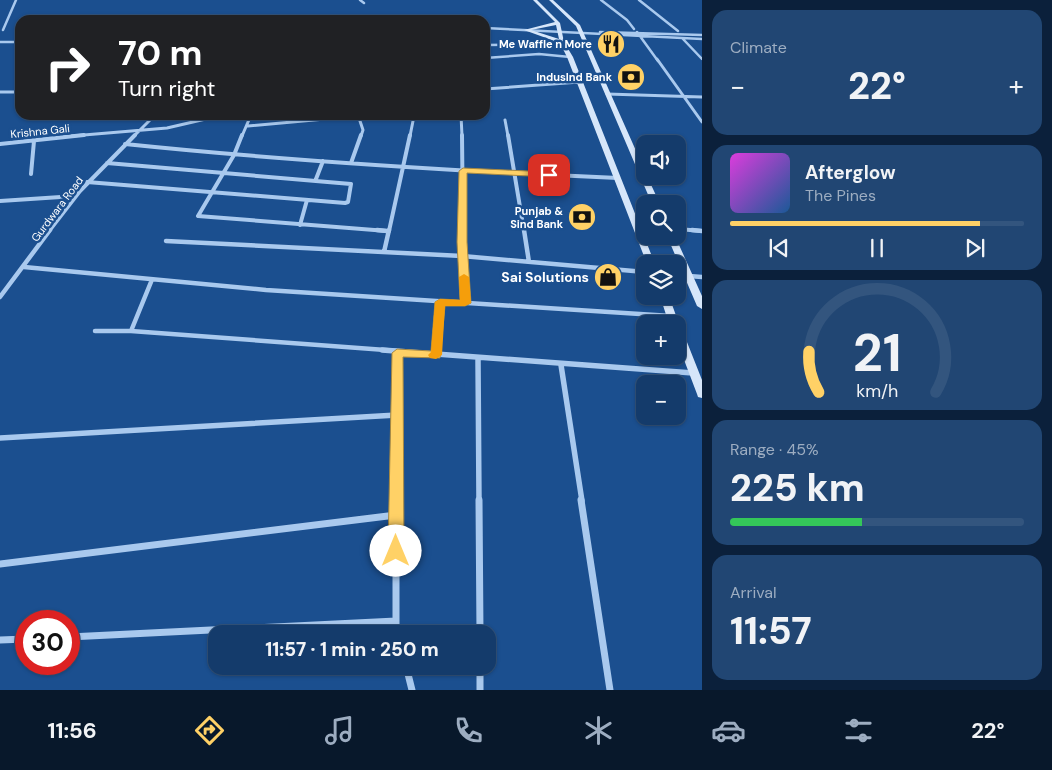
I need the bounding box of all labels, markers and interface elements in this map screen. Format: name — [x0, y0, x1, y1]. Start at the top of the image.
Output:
restaurant icon: Me Waffle n More — [596, 29, 626, 59]
text: 70 m — [118, 30, 202, 76]
icon: right — [35, 35, 100, 100]
place label: Me Waffle n More — [499, 37, 592, 51]
text: Climate — [730, 37, 787, 58]
text: 22° — [848, 61, 906, 111]
bank icon: IndusInd Bank — [616, 62, 646, 92]
text: − — [730, 68, 745, 105]
text: + — [1009, 68, 1024, 105]
place label: IndusInd Bank — [536, 70, 613, 84]
text: Turn right — [118, 74, 215, 103]
street label: Krishna Gali — [10, 121, 70, 141]
map controls — [636, 135, 686, 425]
button: sound — [636, 135, 686, 185]
pin — [528, 154, 570, 196]
text: Afterglow — [805, 160, 896, 185]
icon: arrive — [535, 161, 563, 189]
street label: Gurdwara Road — [28, 173, 86, 244]
text: The Pines — [805, 185, 876, 206]
button: search — [636, 195, 686, 245]
bank icon: Punjab & Sind Bank — [567, 202, 597, 232]
place label: Punjab & Sind Bank — [510, 204, 564, 231]
icon: previous — [765, 234, 793, 262]
icon: pause — [863, 234, 891, 262]
icon: next — [961, 234, 989, 262]
button: layers — [636, 255, 686, 305]
shop icon: Sai Solutions — [593, 262, 623, 292]
place label: Sai Solutions — [501, 268, 589, 286]
button: + — [636, 315, 686, 365]
text: 21 — [853, 319, 901, 387]
button: − — [636, 375, 686, 425]
text: km/h — [856, 379, 898, 403]
text: Range · 45% — [730, 439, 819, 460]
text: 225 km — [730, 463, 865, 513]
position arrow — [369, 524, 421, 576]
text: Arrival — [730, 582, 777, 603]
text: 11:57 — [730, 606, 812, 656]
speed limit sign: 30 — [15, 610, 80, 675]
text: 11:57 · 1 min · 250 m — [265, 637, 439, 662]
icon: directions — [192, 713, 227, 748]
icon: music — [322, 713, 357, 748]
icon: phone — [451, 713, 486, 748]
icon: climate — [581, 713, 616, 748]
icon: car — [711, 713, 746, 748]
icon: filters — [841, 713, 876, 748]
text: 11:56 — [47, 716, 97, 745]
text: 22° — [971, 716, 1005, 745]

